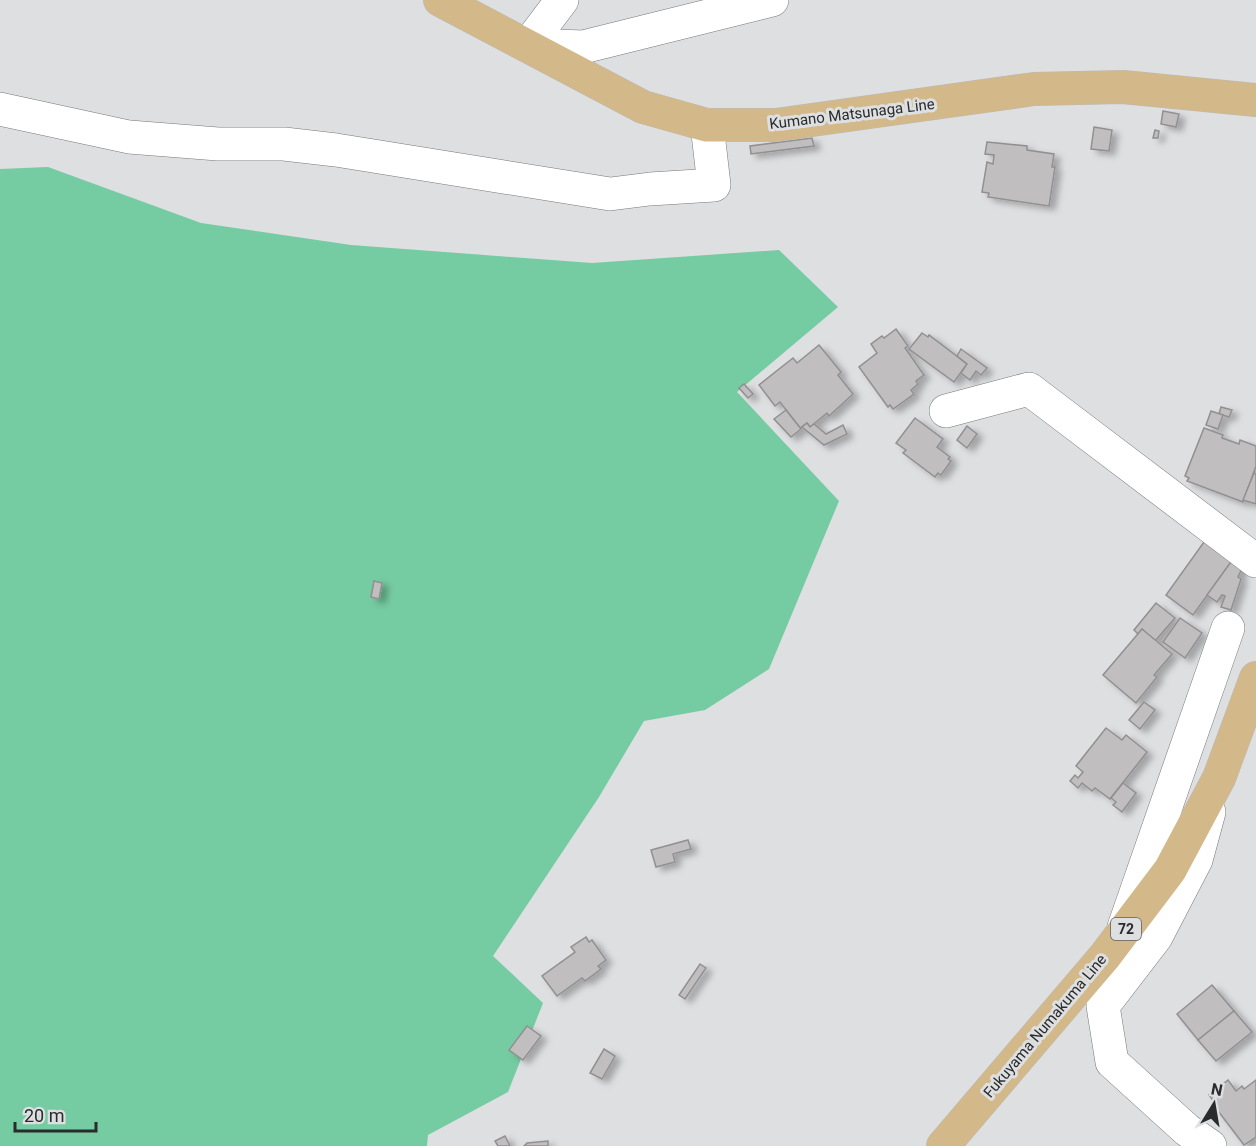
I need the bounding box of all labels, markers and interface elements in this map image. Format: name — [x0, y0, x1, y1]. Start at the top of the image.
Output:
street label: Kumano Matsunaga Line — [768, 95, 936, 133]
road number: 72 — [1111, 918, 1141, 940]
street label: Fukuyama Numakuma Line — [980, 951, 1110, 1101]
north arrow — [1184, 1074, 1244, 1134]
text: N — [1209, 1079, 1224, 1100]
scale bar — [15, 1095, 96, 1133]
text: 20 m — [24, 1105, 64, 1126]

